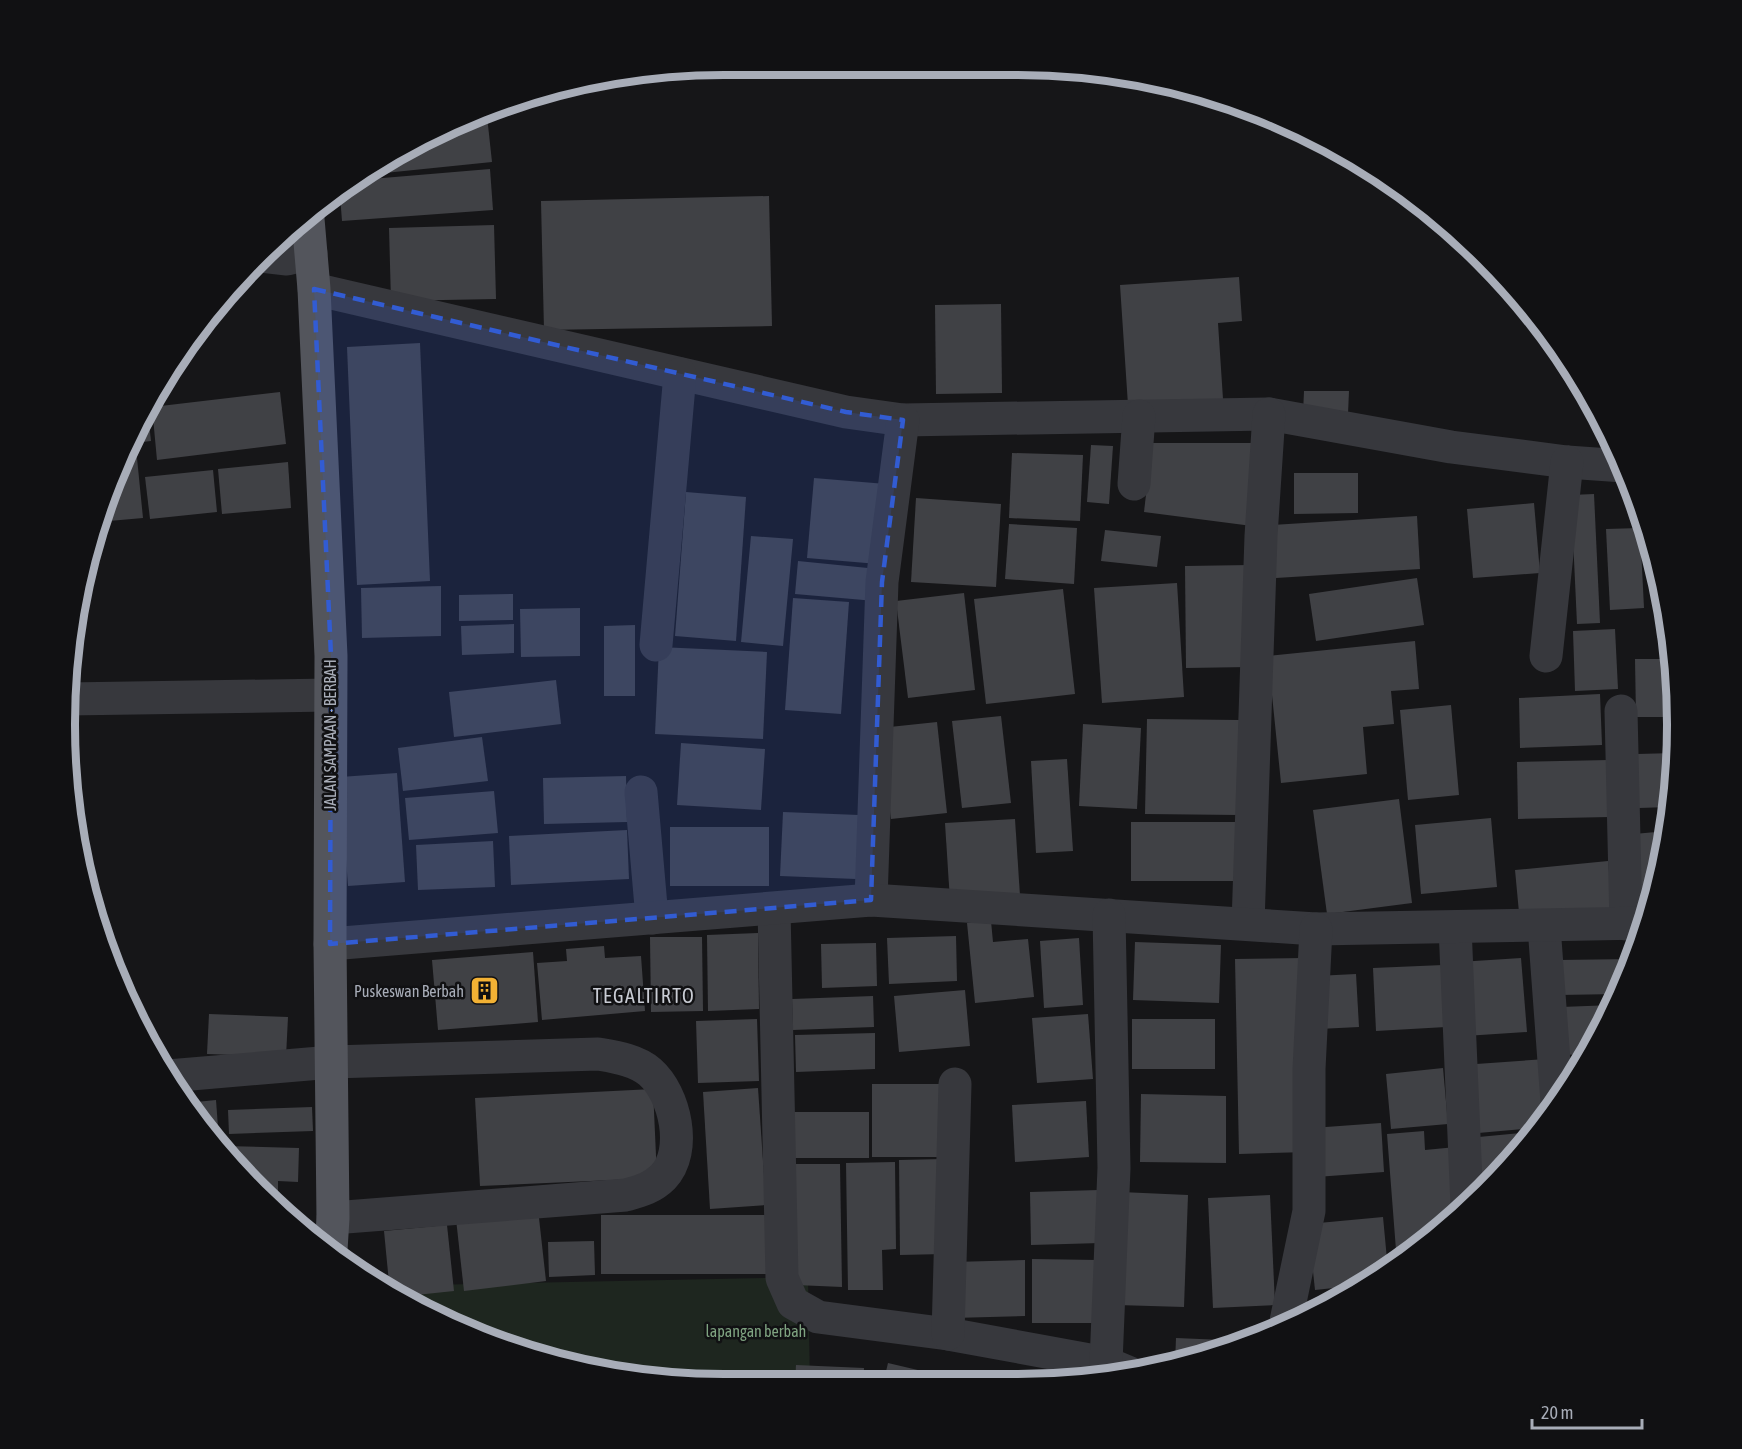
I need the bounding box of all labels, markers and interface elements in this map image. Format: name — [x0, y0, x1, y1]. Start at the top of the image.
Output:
street label: JALAN SAMPAAN - BERBAH — [321, 659, 339, 811]
building icon: Puskeswan Berbah — [469, 975, 501, 1007]
place label: Puskeswan Berbah — [354, 982, 464, 1000]
district label: TEGALTIRTO — [593, 984, 695, 1007]
park label: lapangan berbah — [706, 1322, 806, 1341]
scale bar — [1532, 1392, 1642, 1430]
text: 20 m — [1541, 1402, 1573, 1423]

